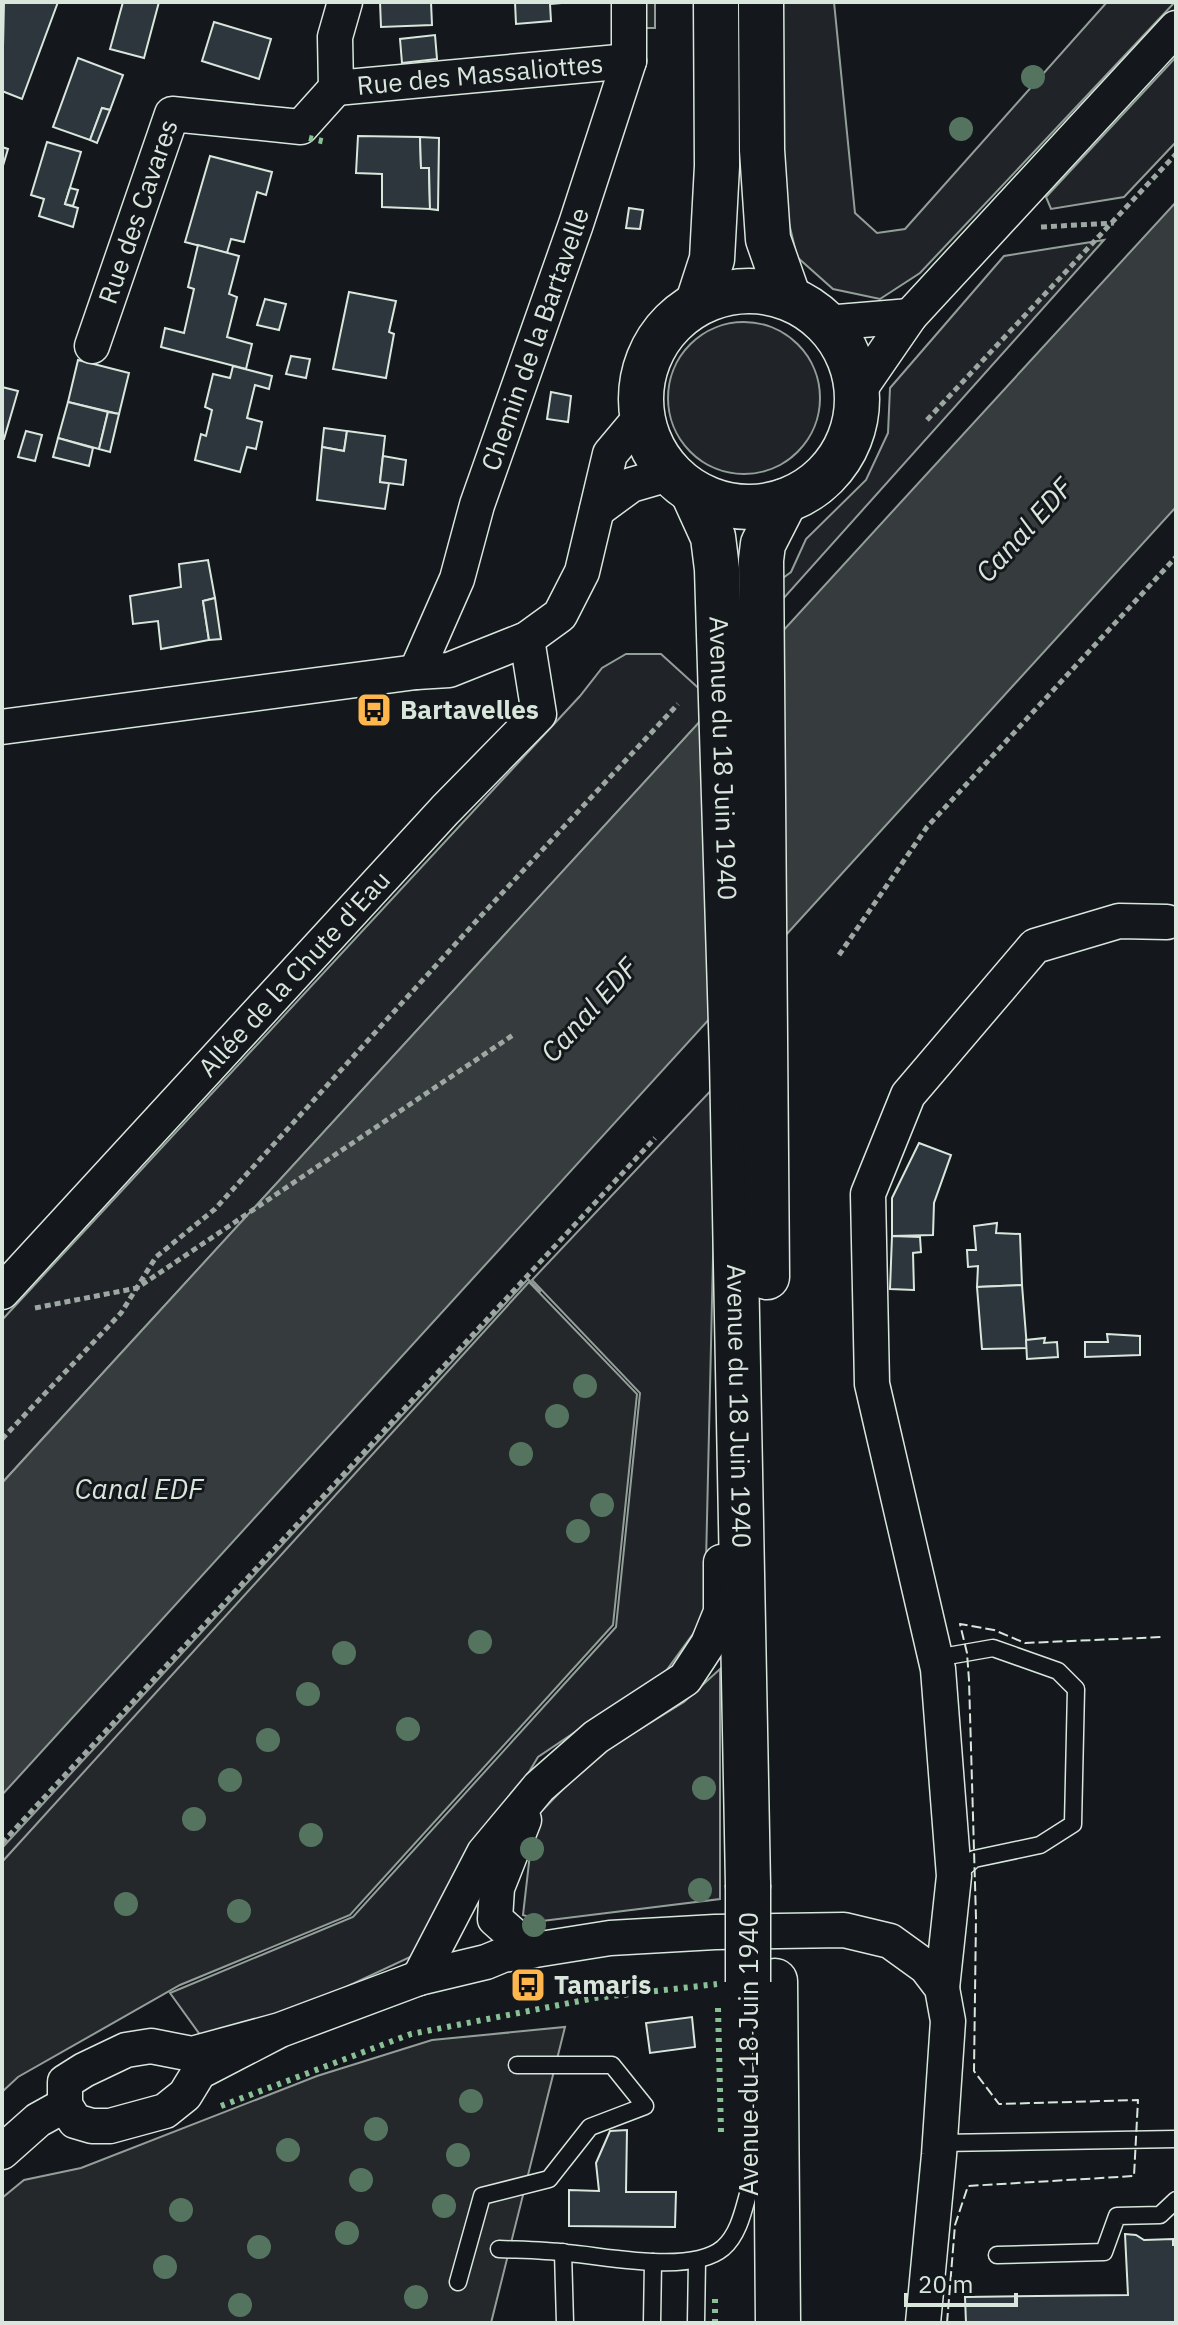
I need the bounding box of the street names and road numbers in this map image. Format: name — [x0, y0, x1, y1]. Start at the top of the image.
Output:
street label: Rue des Massaliottes — [355, 45, 605, 102]
street label: Rue des Cavares — [90, 115, 185, 308]
street label: Chemin de la Bartavelle — [472, 203, 596, 475]
street label: Avenue du 18 Juin 1940 — [702, 616, 745, 901]
street label: Allée de la Chute d'Eau — [190, 863, 397, 1084]
street label: Avenue du 18 Juin 1940 — [720, 1264, 759, 1549]
street label: Avenue du 18 Juin 1940 — [731, 1912, 765, 2196]

